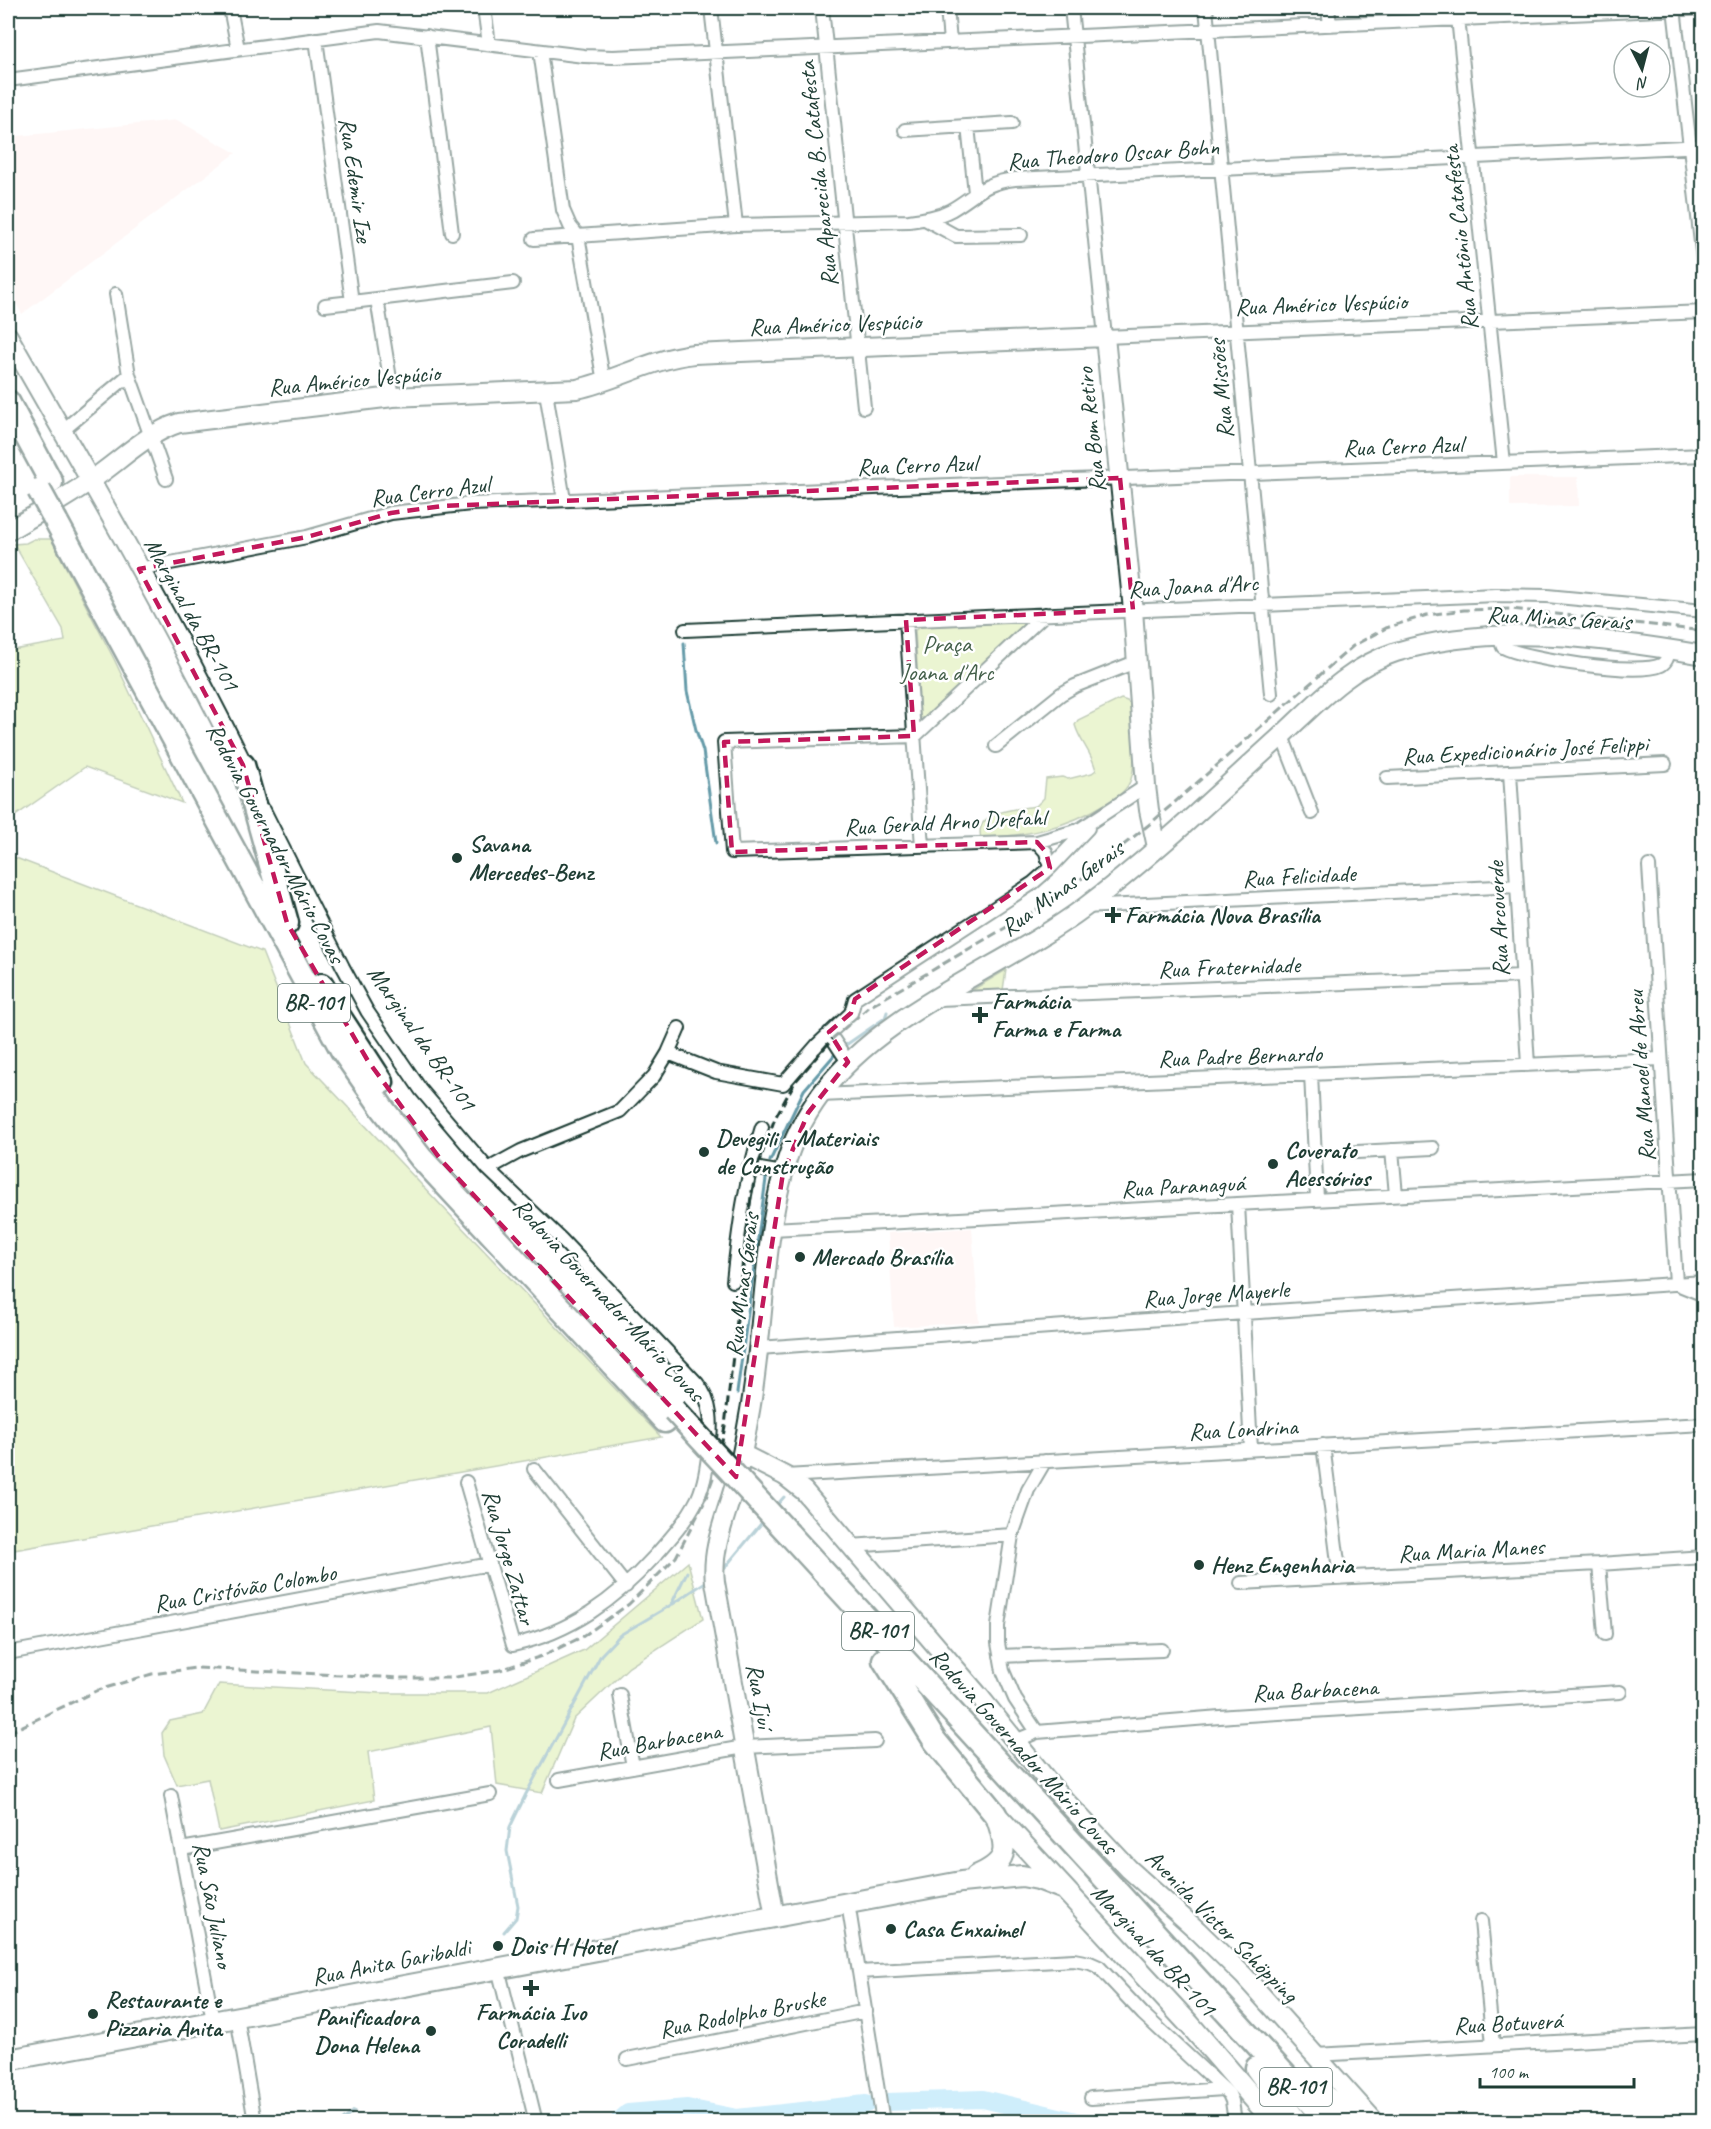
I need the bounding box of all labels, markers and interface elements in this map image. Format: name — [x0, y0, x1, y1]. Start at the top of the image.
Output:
north arrow — [1612, 39, 1672, 99]
street label: Rua Aparecida B. Catafesta — [791, 58, 845, 288]
text: N — [1634, 72, 1649, 94]
street label: Rua Edemir Ize — [332, 116, 380, 246]
street label: Rua Theodoro Oscar Bohn — [1006, 132, 1220, 176]
street label: Rua Antônio Catafesta — [1435, 142, 1485, 332]
street label: Rua Américo Vespúcio — [1234, 286, 1410, 322]
street label: Rua Américo Vespúcio — [748, 306, 924, 342]
street label: Rua Missões — [1201, 336, 1240, 440]
street label: Rua Américo Vespúcio — [267, 357, 444, 402]
street label: Rua Bom Retiro — [1069, 364, 1112, 494]
street label: Rua Cerro Azul — [1343, 429, 1467, 463]
street label: Rua Cerro Azul — [857, 448, 981, 482]
street label: Rua Cerro Azul — [369, 468, 495, 513]
street label: Marginal da BR-101 — [138, 532, 247, 697]
street label: Rua Joana d'Arc — [1127, 568, 1260, 604]
street label: Rua Minas Gerais — [1486, 599, 1635, 637]
park label: Praça Joana d'Arc — [900, 629, 995, 687]
street label: Rodovia Governador Mário Covas — [200, 718, 353, 970]
street label: Rua Expedicionário José Felippi — [1401, 728, 1652, 771]
street label: Rua Gerald Arno Drefahl — [843, 802, 1051, 842]
place label: Savana Mercedes-Benz — [469, 829, 595, 887]
street label: Rua Minas Gerais — [995, 832, 1132, 943]
marker: Savana Mercedes-Benz — [450, 851, 464, 865]
street label: Rua Felicidade — [1242, 858, 1359, 894]
street label: Rua Arcoverde — [1480, 858, 1516, 977]
place label: Farmácia Nova Brasília — [1125, 900, 1322, 930]
marker: Farmácia Nova Brasília — [1106, 908, 1120, 922]
street label: Rua Fraternidade — [1157, 949, 1303, 984]
street label: Marginal da BR-101 — [361, 960, 484, 1117]
road number: BR-101 — [278, 984, 350, 1022]
place label: Farmácia Farma e Farma — [992, 986, 1122, 1044]
street label: Rua Manoel de Abreu — [1620, 987, 1662, 1163]
marker: Farmácia Farma e Farma — [973, 1008, 987, 1022]
street label: Rua Padre Bernardo — [1158, 1038, 1324, 1074]
place label: Devegili - Materiais de Construção — [716, 1123, 880, 1181]
place label: Coverato Acessórios — [1285, 1135, 1372, 1193]
marker: Devegili - Materiais de Construção — [697, 1145, 711, 1159]
marker: Coverato Acessórios — [1266, 1157, 1280, 1171]
street label: Rua Paranaguá — [1120, 1168, 1248, 1204]
street label: Rodovia Governador Mário Covas — [507, 1192, 712, 1409]
street label: Rua Minas Gerais — [718, 1209, 766, 1359]
place label: Mercado Brasília — [812, 1242, 954, 1272]
marker: Mercado Brasília — [793, 1250, 807, 1264]
street label: Rua Jorge Mayerle — [1142, 1274, 1292, 1314]
street label: Rua Londrina — [1188, 1411, 1300, 1447]
street label: Rua Jorge Zattar — [475, 1486, 543, 1630]
street label: Rua Maria Manes — [1397, 1531, 1547, 1569]
place label: Henz Engenharia — [1211, 1550, 1356, 1580]
street label: Rua Cristóvão Colombo — [152, 1557, 340, 1619]
marker: Henz Engenharia — [1192, 1558, 1206, 1572]
road number: BR-101 — [842, 1612, 914, 1650]
street label: Rodovia Governador Mário Covas — [923, 1642, 1126, 1862]
street label: Rua Ijuí — [740, 1661, 781, 1735]
street label: Rua Barbacena — [1252, 1672, 1381, 1708]
street label: Rua Barbacena — [595, 1715, 726, 1767]
street label: Rua São Juliano — [186, 1840, 240, 1973]
street label: Avenida Victor Schöpping — [1139, 1843, 1306, 2010]
street label: Marginal da BR-101 — [1085, 1877, 1224, 2023]
place label: Casa Enxaimel — [903, 1914, 1027, 1944]
marker: Casa Enxaimel — [884, 1922, 898, 1936]
street label: Rua Anita Garibaldi — [309, 1931, 475, 1992]
place label: Dois H Hotel — [510, 1931, 619, 1961]
marker: Dois H Hotel — [491, 1939, 505, 1953]
marker: Farmácia Ivo Coradelli — [524, 1981, 538, 1995]
street label: Rua Rodolpho Bruske — [657, 1983, 830, 2045]
place label: Restaurante e Pizzaria Anita — [105, 1985, 224, 2043]
place label: Farmácia Ivo Coradelli — [476, 1997, 589, 2055]
place label: Panificadora Dona Helena — [314, 2002, 421, 2060]
street label: Rua Botuverá — [1453, 2005, 1566, 2041]
marker: Restaurante e Pizzaria Anita — [86, 2007, 100, 2021]
marker: Panificadora Dona Helena — [424, 2024, 438, 2038]
scale bar — [1480, 2051, 1634, 2089]
text: 100 m — [1489, 2061, 1530, 2083]
road number: BR-101 — [1260, 2068, 1332, 2106]

